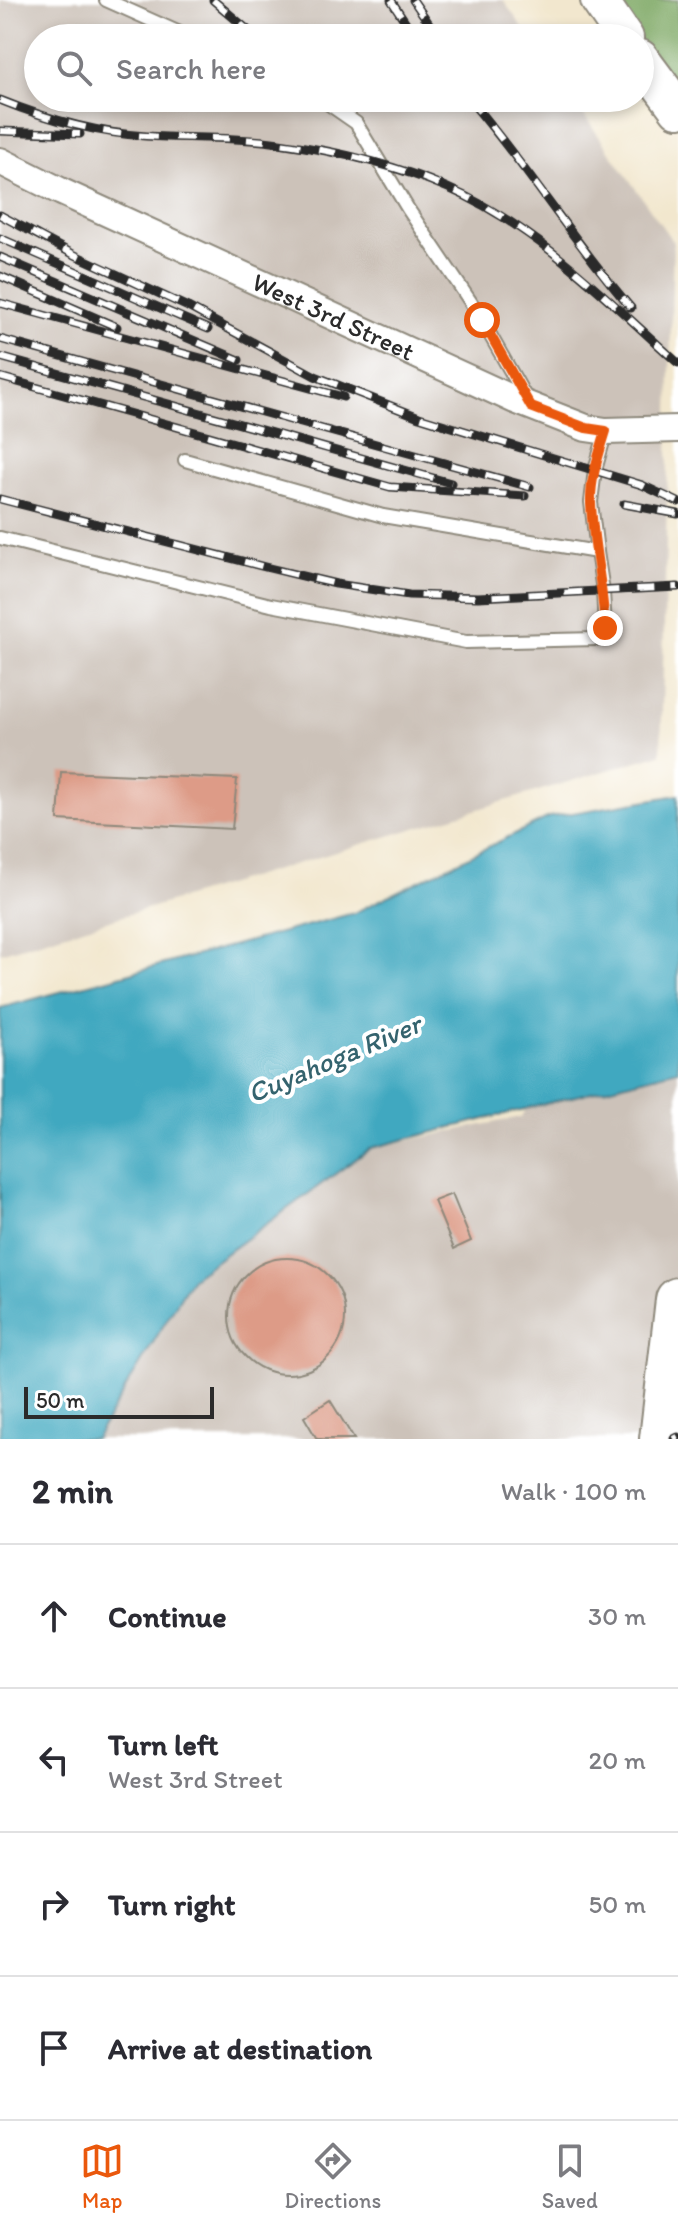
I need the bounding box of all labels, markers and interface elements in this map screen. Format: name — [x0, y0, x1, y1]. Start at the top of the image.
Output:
search box — [24, 24, 654, 112]
icon: search — [52, 46, 96, 90]
text: Search here — [116, 50, 266, 87]
street label: West 3rd Street — [247, 266, 420, 368]
route start — [464, 302, 500, 338]
route end — [587, 610, 623, 646]
water label: Cuyahoga River — [242, 1005, 429, 1110]
scale bar — [24, 1383, 214, 1419]
text: 50 m — [36, 1387, 85, 1414]
text: 2 min — [32, 1471, 113, 1512]
text: Walk · 100 m — [501, 1475, 646, 1507]
icon: ahead — [32, 1594, 76, 1638]
text: Continue — [108, 1598, 227, 1635]
text: 30 m — [588, 1600, 646, 1632]
text: Turn left — [108, 1726, 219, 1763]
icon: left — [32, 1738, 76, 1782]
text: 20 m — [589, 1744, 646, 1776]
text: West 3rd Street — [108, 1763, 283, 1795]
icon: right — [32, 1882, 76, 1926]
text: Turn right — [108, 1886, 236, 1923]
text: 50 m — [589, 1888, 646, 1920]
icon: arrive — [32, 2026, 76, 2070]
text: Arrive at destination — [108, 2030, 372, 2067]
tab: Map — [80, 2139, 124, 2214]
tab: Directions — [285, 2139, 381, 2214]
tab: Saved — [542, 2139, 598, 2214]

